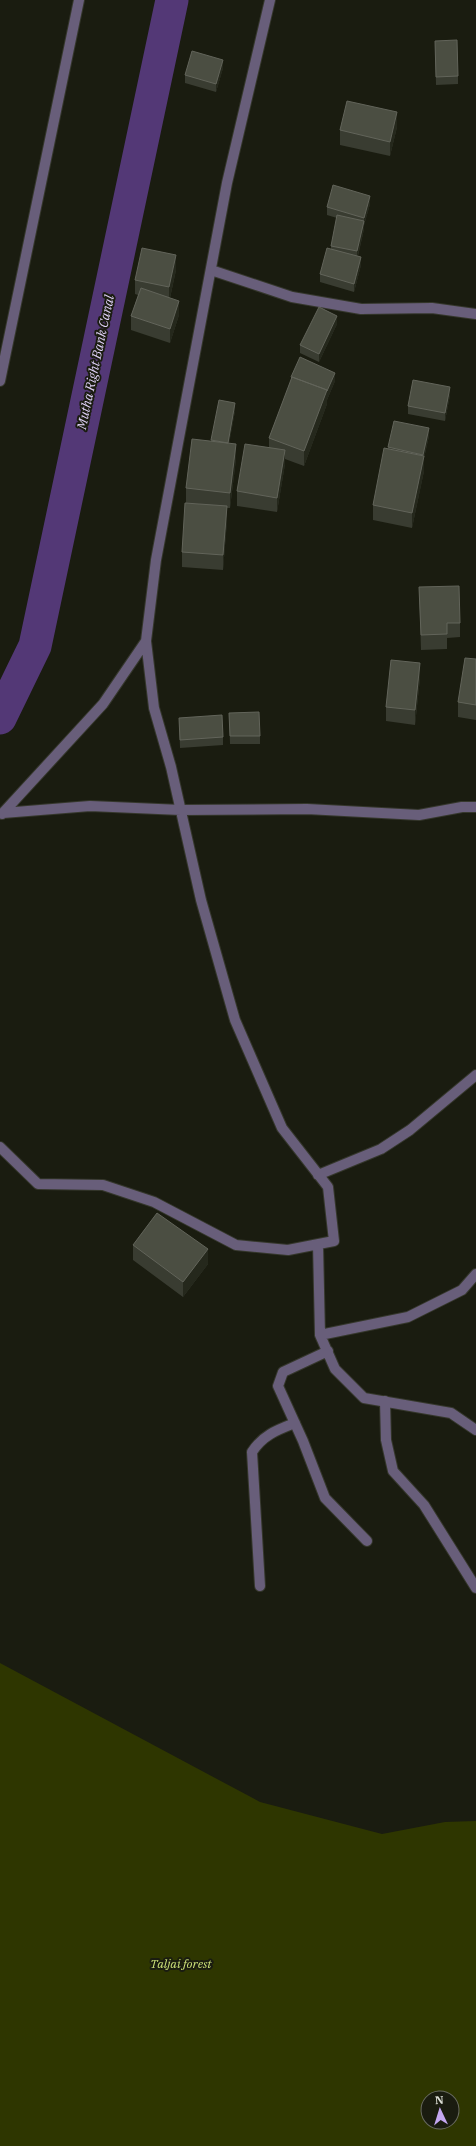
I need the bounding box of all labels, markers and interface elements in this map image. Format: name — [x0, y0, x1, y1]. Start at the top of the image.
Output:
water label: Mutha Right Bank Canal — [73, 293, 118, 432]
park label: Taljai forest — [150, 1956, 212, 1971]
north arrow — [420, 2090, 460, 2130]
text: N — [434, 2093, 444, 2107]

